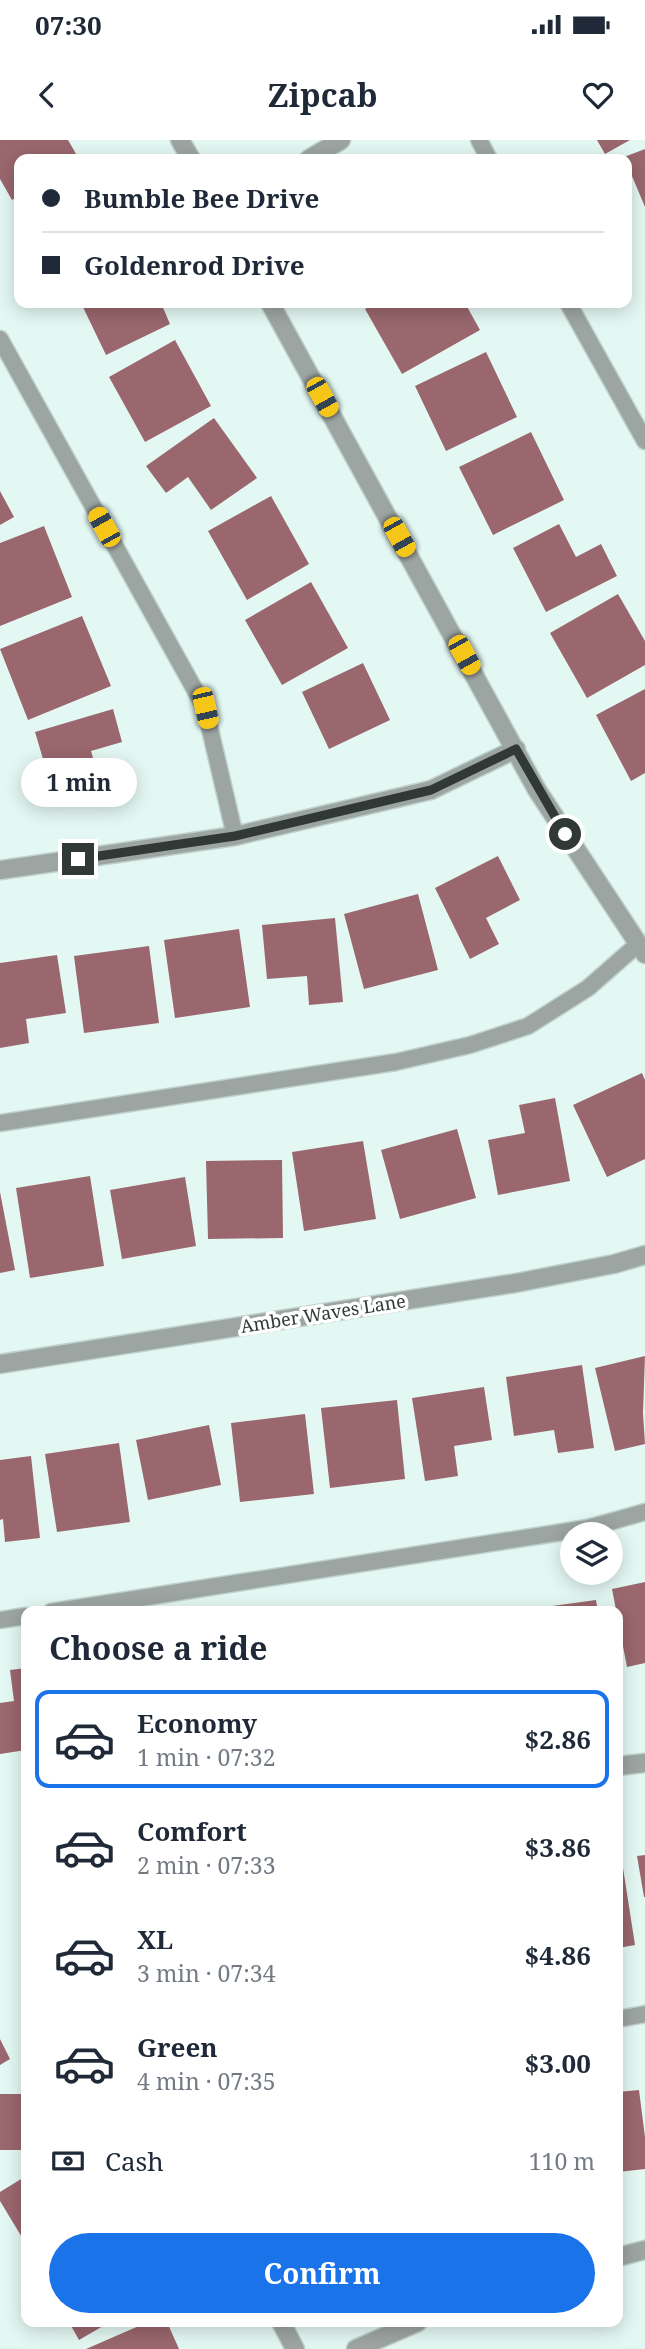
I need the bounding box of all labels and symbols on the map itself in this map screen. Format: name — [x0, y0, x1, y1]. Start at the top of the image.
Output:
car — [303, 374, 342, 420]
car — [85, 504, 124, 550]
car — [380, 514, 419, 560]
car — [445, 632, 484, 678]
car — [191, 685, 220, 731]
callout: 1 min — [20, 758, 136, 806]
route start — [549, 818, 581, 850]
route end — [62, 843, 94, 875]
street label: Amber Waves Lane — [239, 1288, 407, 1338]

